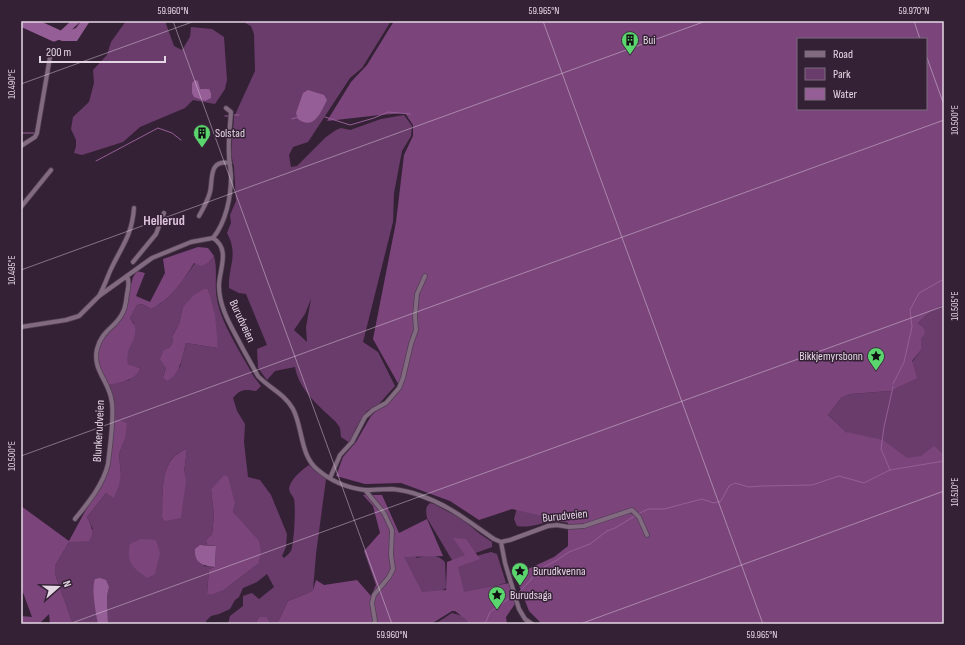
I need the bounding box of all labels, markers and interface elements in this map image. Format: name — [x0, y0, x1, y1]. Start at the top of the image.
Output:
text: 59.960°N — [157, 5, 189, 17]
text: 59.965°N — [529, 5, 559, 17]
text: 59.970°N — [899, 5, 929, 17]
building icon: Bui — [620, 30, 640, 55]
place label: Bui — [643, 33, 656, 48]
scale bar — [40, 38, 165, 64]
legend — [797, 38, 927, 110]
text: 200 m — [46, 45, 72, 60]
text: Road — [833, 47, 853, 62]
text: Park — [833, 67, 851, 82]
text: 10.490°E — [6, 69, 18, 99]
text: Water — [833, 87, 857, 102]
text: 10.500°E — [949, 105, 961, 135]
building icon: Solstad — [192, 123, 212, 148]
place label: Solstad — [215, 126, 245, 141]
district label: Hellerud — [143, 212, 185, 229]
text: 10.495°E — [6, 255, 18, 285]
text: 10.505°E — [949, 291, 961, 321]
street label: Burudveien — [226, 297, 258, 345]
place icon: Bikkjemyrsbonn — [866, 346, 886, 371]
place label: Bikkjemyrsbonn — [799, 349, 863, 364]
street label: Blunkerudveien — [90, 400, 108, 462]
text: 10.500°E — [6, 441, 18, 471]
text: 10.510°E — [949, 478, 961, 506]
street label: Burudveien — [542, 506, 588, 526]
place icon: Burudkvenna — [510, 561, 530, 586]
place label: Burudkvenna — [533, 564, 586, 579]
north arrow — [38, 567, 78, 607]
text: N — [60, 579, 74, 589]
place icon: Burudsaga — [487, 585, 507, 610]
place label: Burudsaga — [510, 588, 552, 603]
text: 59.960°N — [376, 629, 408, 641]
text: 59.965°N — [747, 629, 777, 641]

